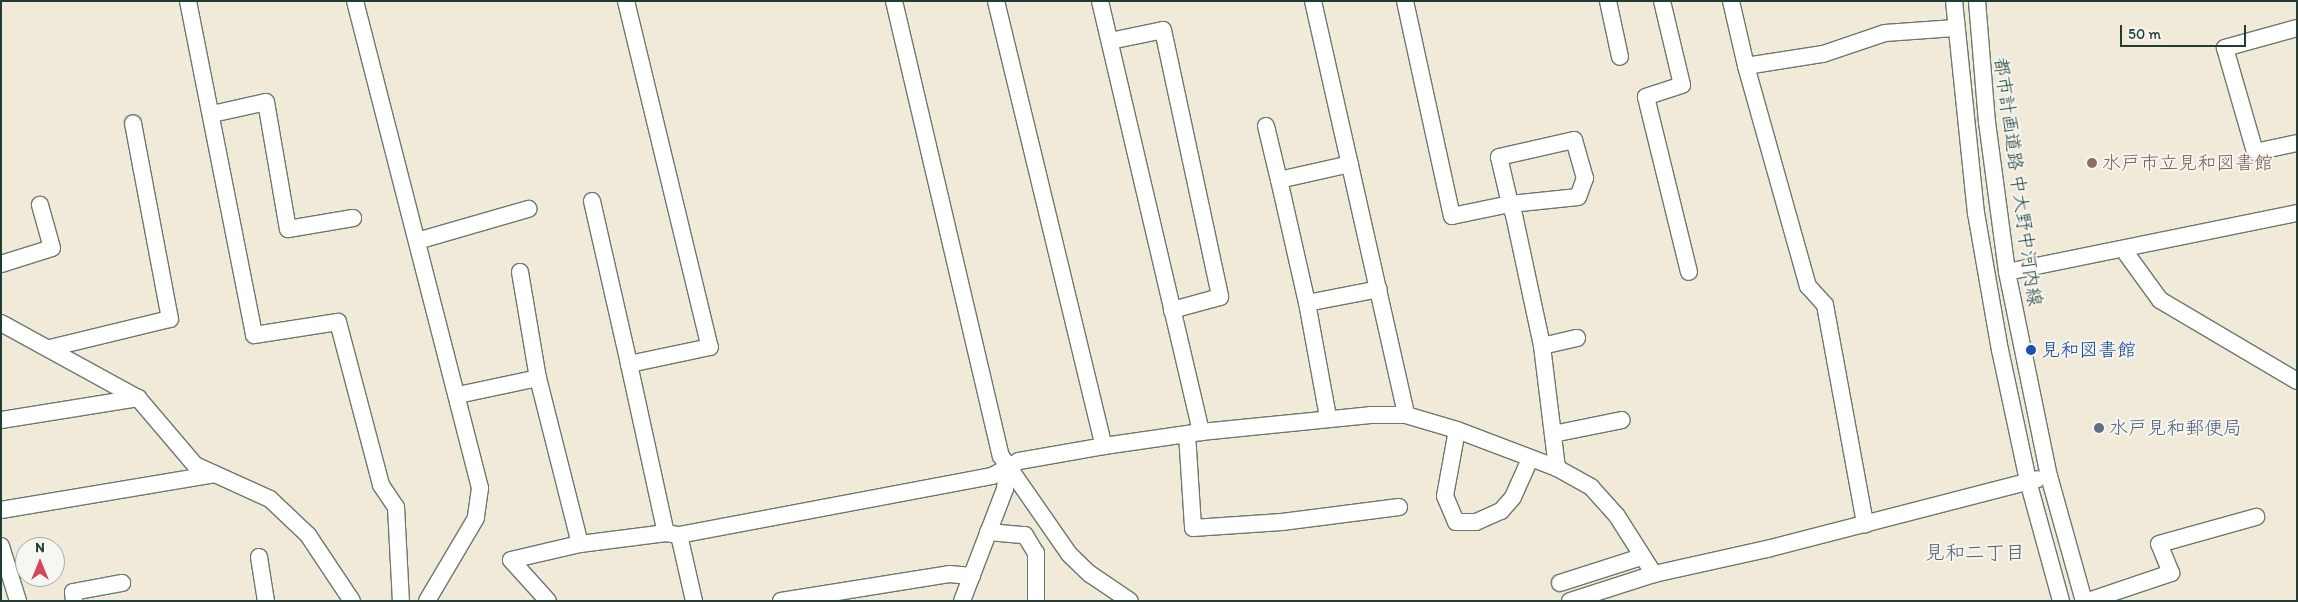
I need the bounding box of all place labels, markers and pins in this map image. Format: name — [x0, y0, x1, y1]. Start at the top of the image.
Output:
place label: 水戸市立見和図書館 — [2102, 152, 2273, 174]
marker: 水戸市立見和図書館 — [2086, 157, 2098, 169]
place label: 見和図書館 — [2041, 339, 2136, 361]
marker: 見和図書館 — [2025, 344, 2037, 356]
place label: 水戸見和郵便局 — [2109, 417, 2242, 439]
marker: 水戸見和郵便局 — [2093, 422, 2105, 434]

